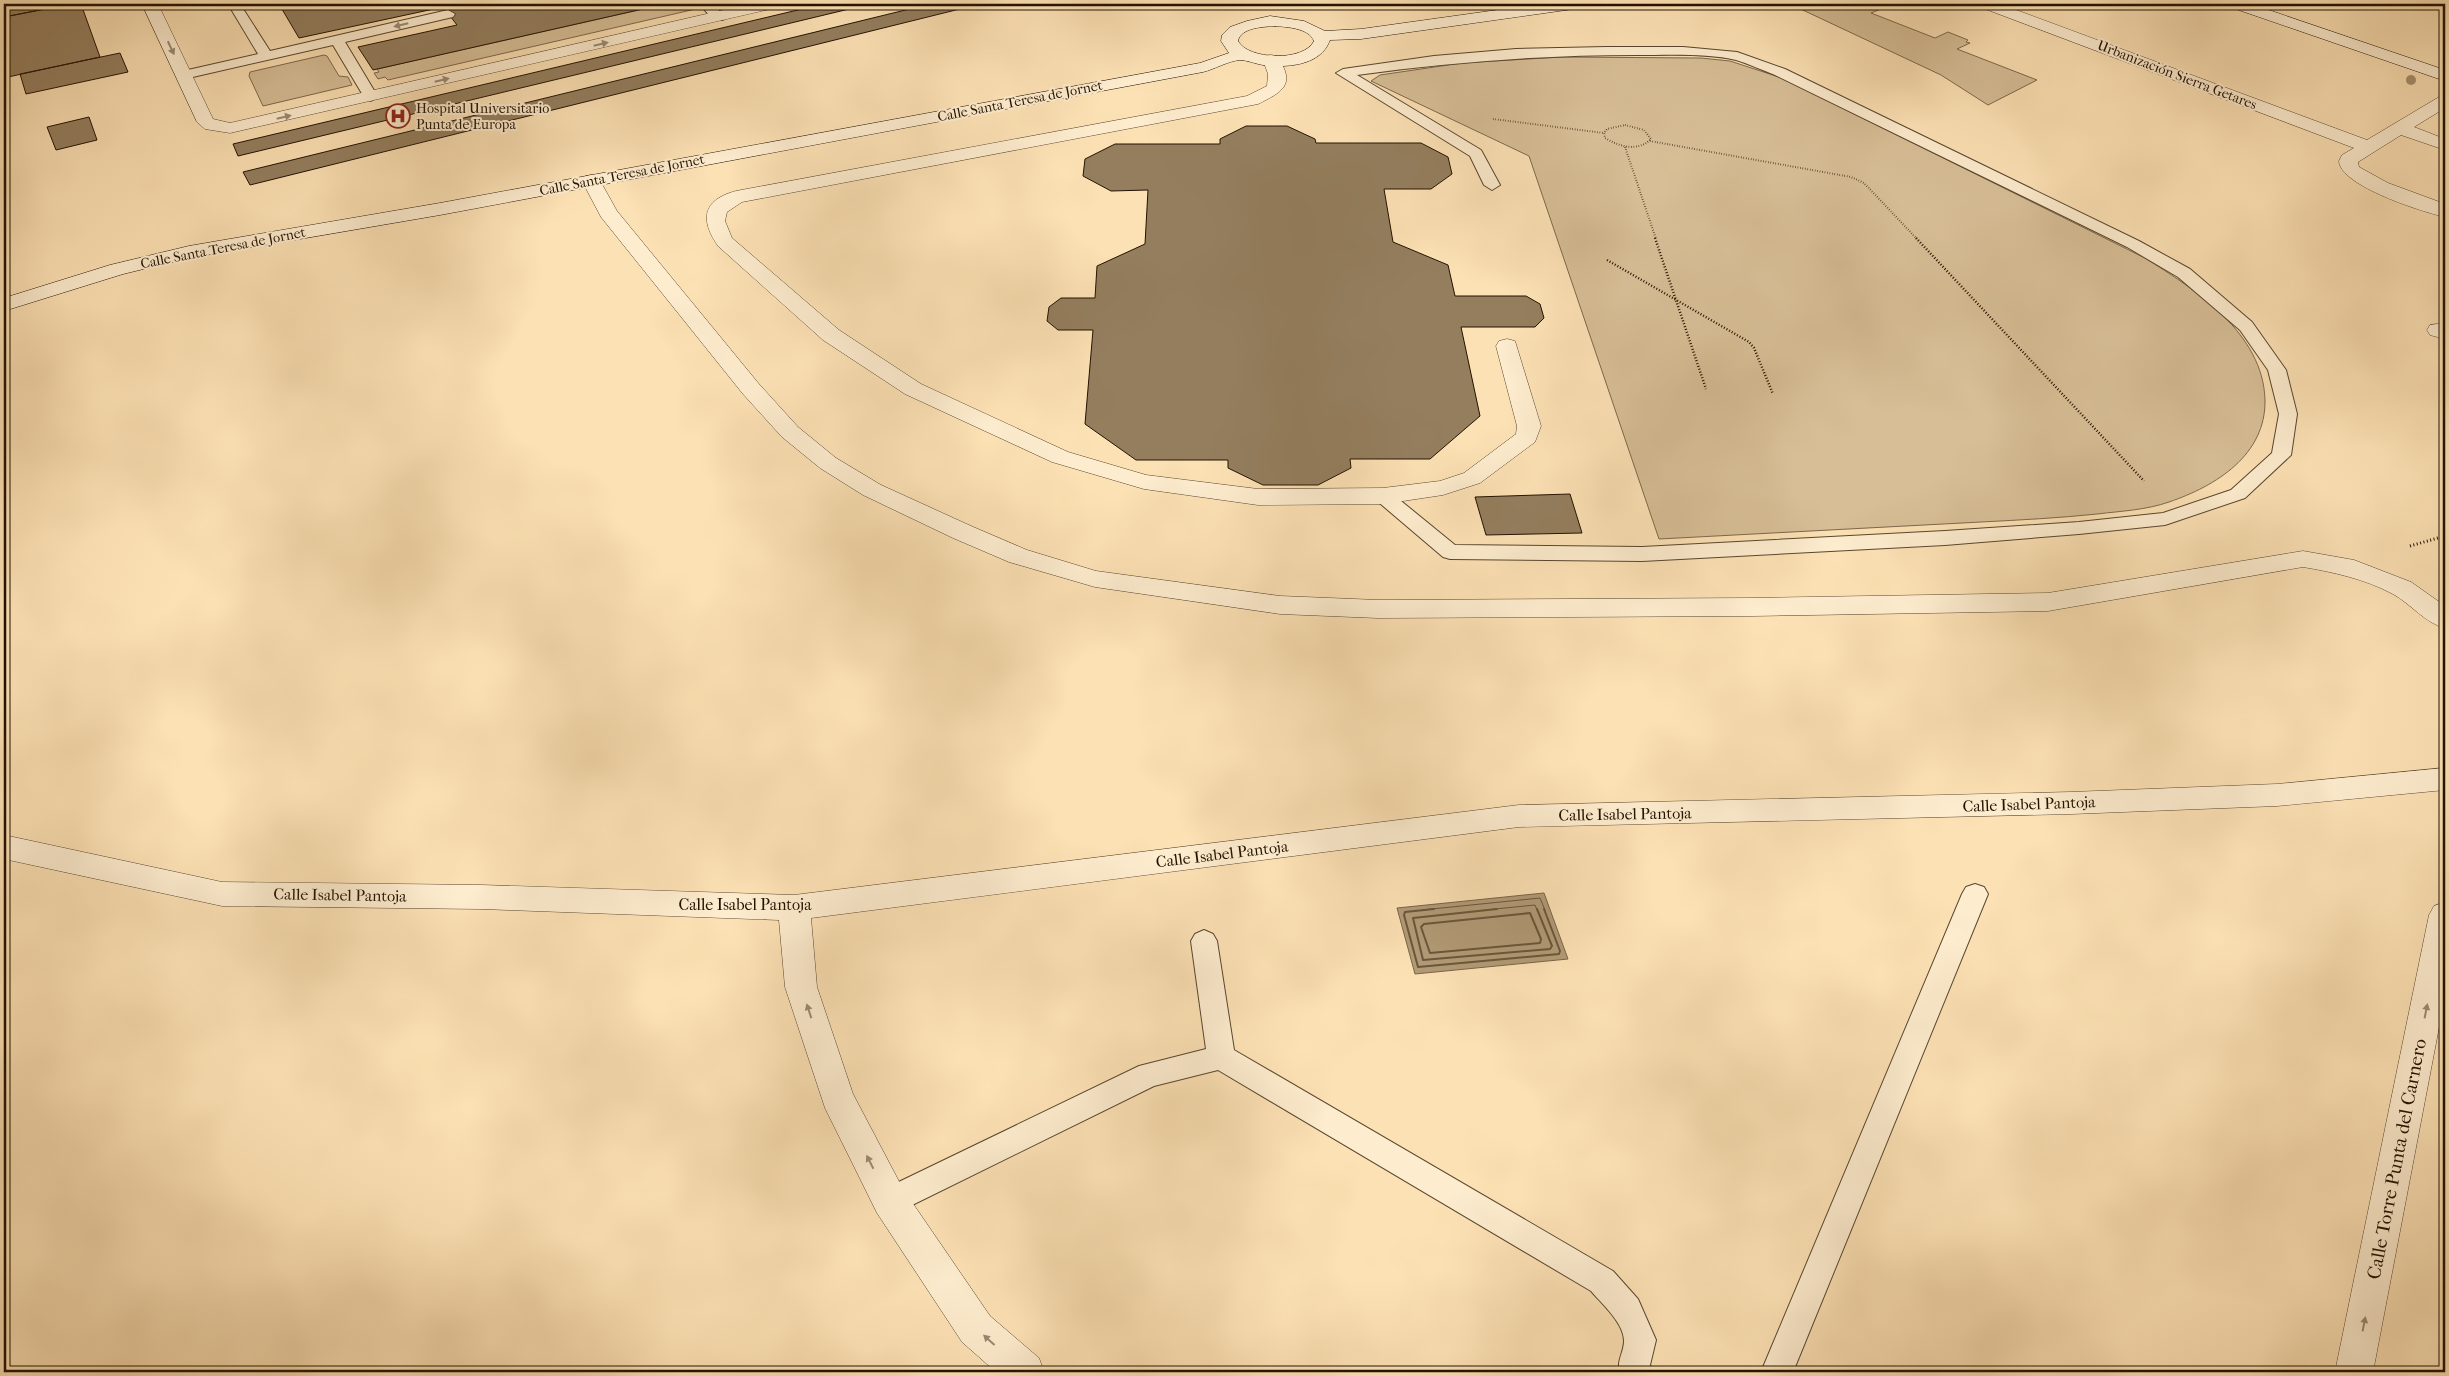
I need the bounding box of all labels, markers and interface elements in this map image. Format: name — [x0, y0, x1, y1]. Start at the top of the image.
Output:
one-way arrow — [393, 21, 408, 29]
street label: Urbanización Sierra Getares — [2095, 37, 2259, 113]
one-way arrow — [593, 40, 608, 48]
one-way arrow — [167, 41, 175, 55]
one-way arrow — [435, 76, 450, 84]
street label: Calle Santa Teresa de Jornet — [936, 77, 1104, 125]
place label: Hospital Universitario Punta de Europa — [416, 100, 549, 133]
hospital icon: Hospital Universitario Punta de Europa — [385, 103, 411, 129]
one-way arrow — [276, 113, 291, 121]
street label: Calle Santa Teresa de Jornet — [538, 151, 706, 199]
street label: Calle Santa Teresa de Jornet — [139, 224, 307, 272]
street label: Calle Isabel Pantoja — [1962, 792, 2096, 816]
street label: Calle Isabel Pantoja — [1558, 803, 1692, 825]
street label: Calle Isabel Pantoja — [1155, 836, 1290, 872]
street label: Calle Isabel Pantoja — [273, 884, 407, 906]
street label: Calle Isabel Pantoja — [678, 895, 812, 914]
one-way arrow — [2423, 1002, 2431, 1018]
one-way arrow — [805, 1004, 813, 1019]
street label: Calle Torre Punta del Carnero — [2363, 1036, 2431, 1281]
one-way arrow — [866, 1154, 874, 1169]
one-way arrow — [2360, 1317, 2368, 1332]
one-way arrow — [983, 1334, 995, 1346]

